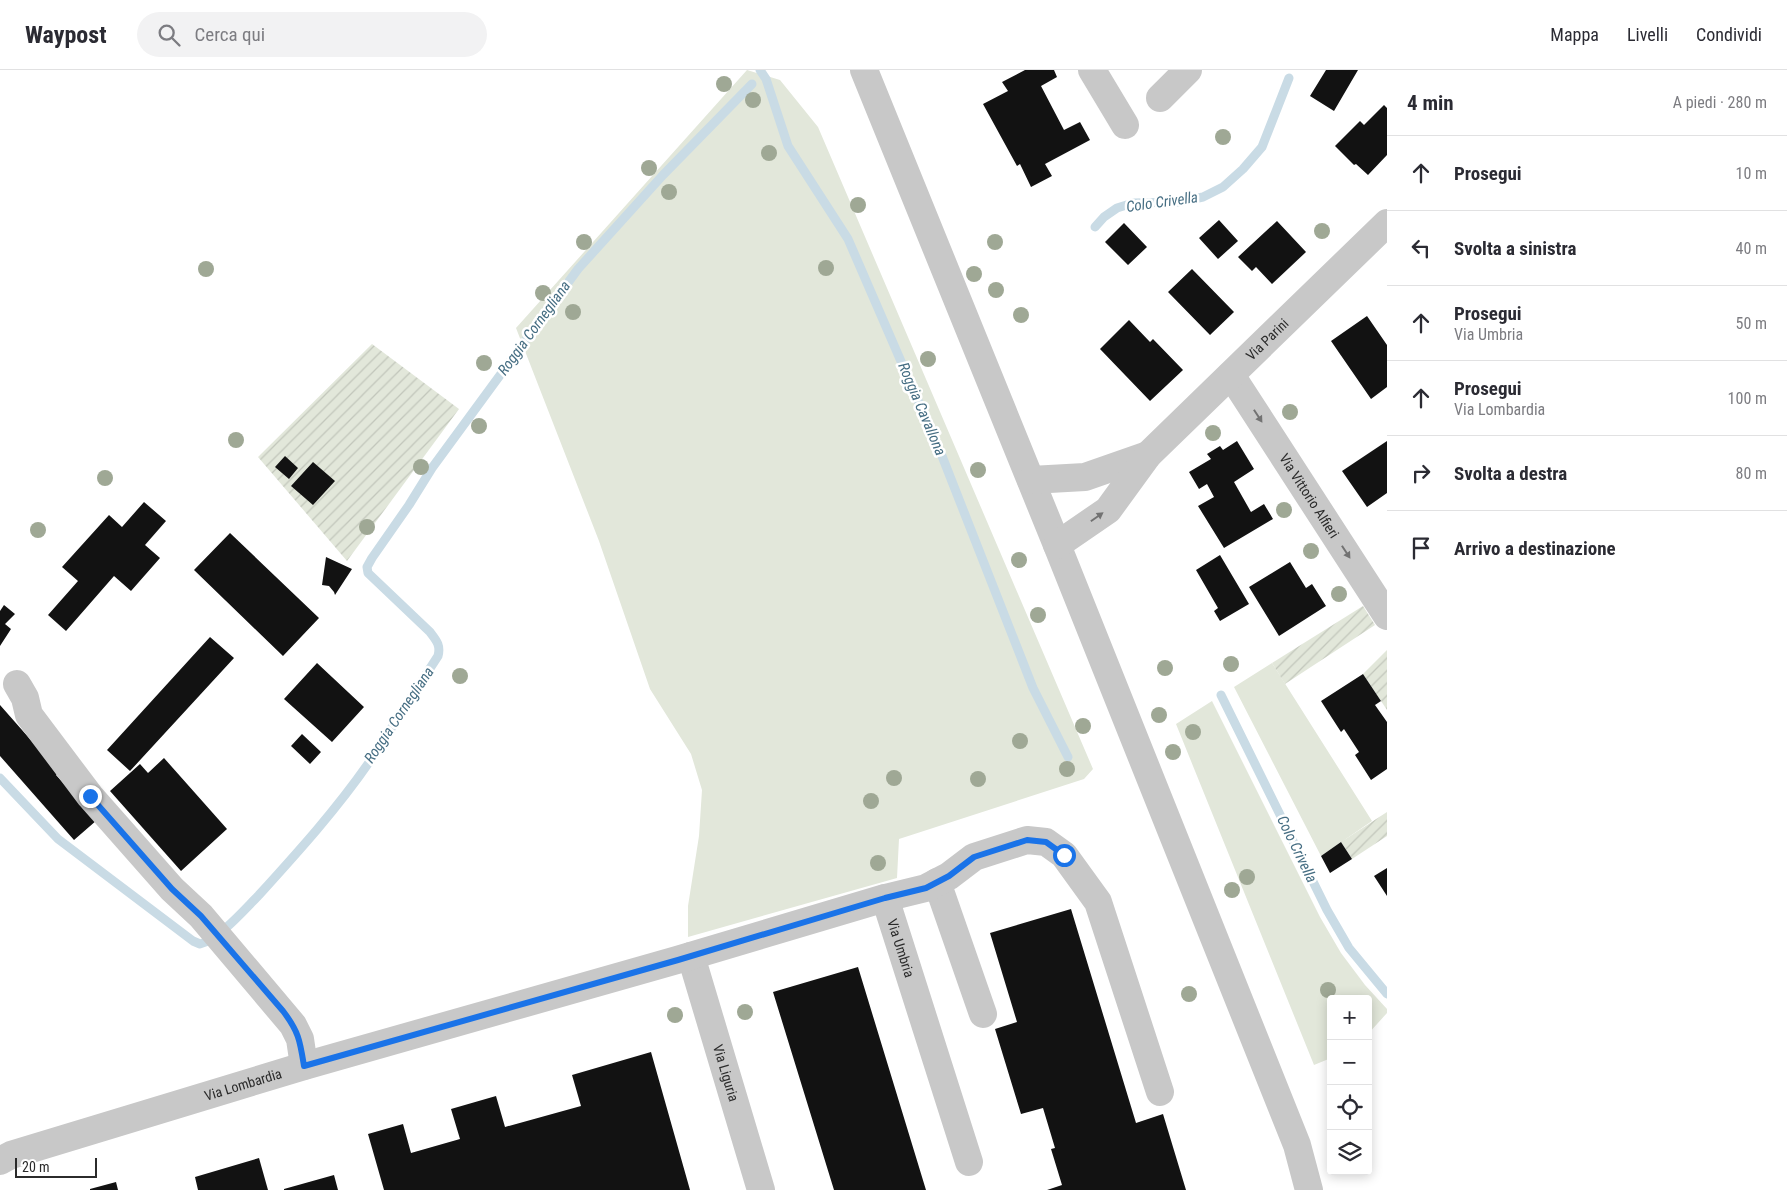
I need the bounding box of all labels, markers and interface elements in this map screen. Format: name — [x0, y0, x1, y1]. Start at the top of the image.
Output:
search box — [137, 12, 487, 57]
text: Waypost — [25, 21, 107, 49]
icon: search — [155, 21, 183, 49]
text: Cerca qui — [195, 23, 265, 46]
text: Mappa — [1550, 24, 1599, 45]
text: Livelli — [1627, 24, 1668, 45]
text: Condividi — [1696, 24, 1762, 45]
text: 4 min — [1407, 91, 1454, 115]
text: A piedi · 280 m — [1673, 93, 1767, 112]
icon: ahead — [1407, 159, 1435, 187]
text: Prosegui — [1454, 162, 1522, 185]
text: 10 m — [1735, 164, 1767, 183]
water label: Colo Crivella — [1125, 188, 1199, 216]
icon: left — [1407, 234, 1435, 262]
text: Svolta a sinistra — [1454, 237, 1576, 260]
text: 40 m — [1735, 239, 1767, 258]
water label: Roggia Cornegliana — [494, 277, 574, 379]
text: Prosegui — [1454, 302, 1522, 325]
icon: ahead — [1407, 309, 1435, 337]
text: 50 m — [1735, 314, 1767, 333]
street label: Via Parini — [1243, 315, 1292, 363]
text: Via Umbria — [1454, 325, 1523, 344]
water label: Roggia Cavallona — [894, 360, 950, 458]
text: Prosegui — [1454, 377, 1522, 400]
icon: ahead — [1407, 384, 1435, 412]
text: 100 m — [1728, 389, 1767, 408]
text: Via Lombardia — [1454, 400, 1545, 419]
one-way arrow — [1253, 409, 1263, 422]
street label: Via Vittorio Alfieri — [1276, 451, 1342, 541]
icon: right — [1407, 459, 1435, 487]
text: Svolta a destra — [1454, 462, 1567, 485]
text: 80 m — [1735, 464, 1767, 483]
one-way arrow — [1090, 512, 1104, 522]
icon: arrive — [1407, 534, 1435, 562]
text: Arrivo a destinazione — [1454, 537, 1616, 560]
one-way arrow — [1341, 546, 1351, 559]
water label: Roggia Cornegliana — [360, 664, 438, 766]
route end — [79, 785, 102, 808]
water label: Colo Crivella — [1273, 813, 1321, 885]
route start — [1053, 844, 1076, 867]
street label: Via Umbria — [884, 917, 918, 979]
map controls — [1327, 995, 1372, 1175]
button: + — [1327, 995, 1372, 1040]
button: − — [1327, 1040, 1372, 1085]
street label: Via Liguria — [710, 1042, 742, 1103]
street label: Via Lombardia — [202, 1065, 284, 1104]
button: locate — [1327, 1085, 1372, 1130]
button: layers — [1327, 1130, 1372, 1175]
scale bar — [15, 1155, 98, 1178]
text: 20 m — [22, 1159, 50, 1175]

